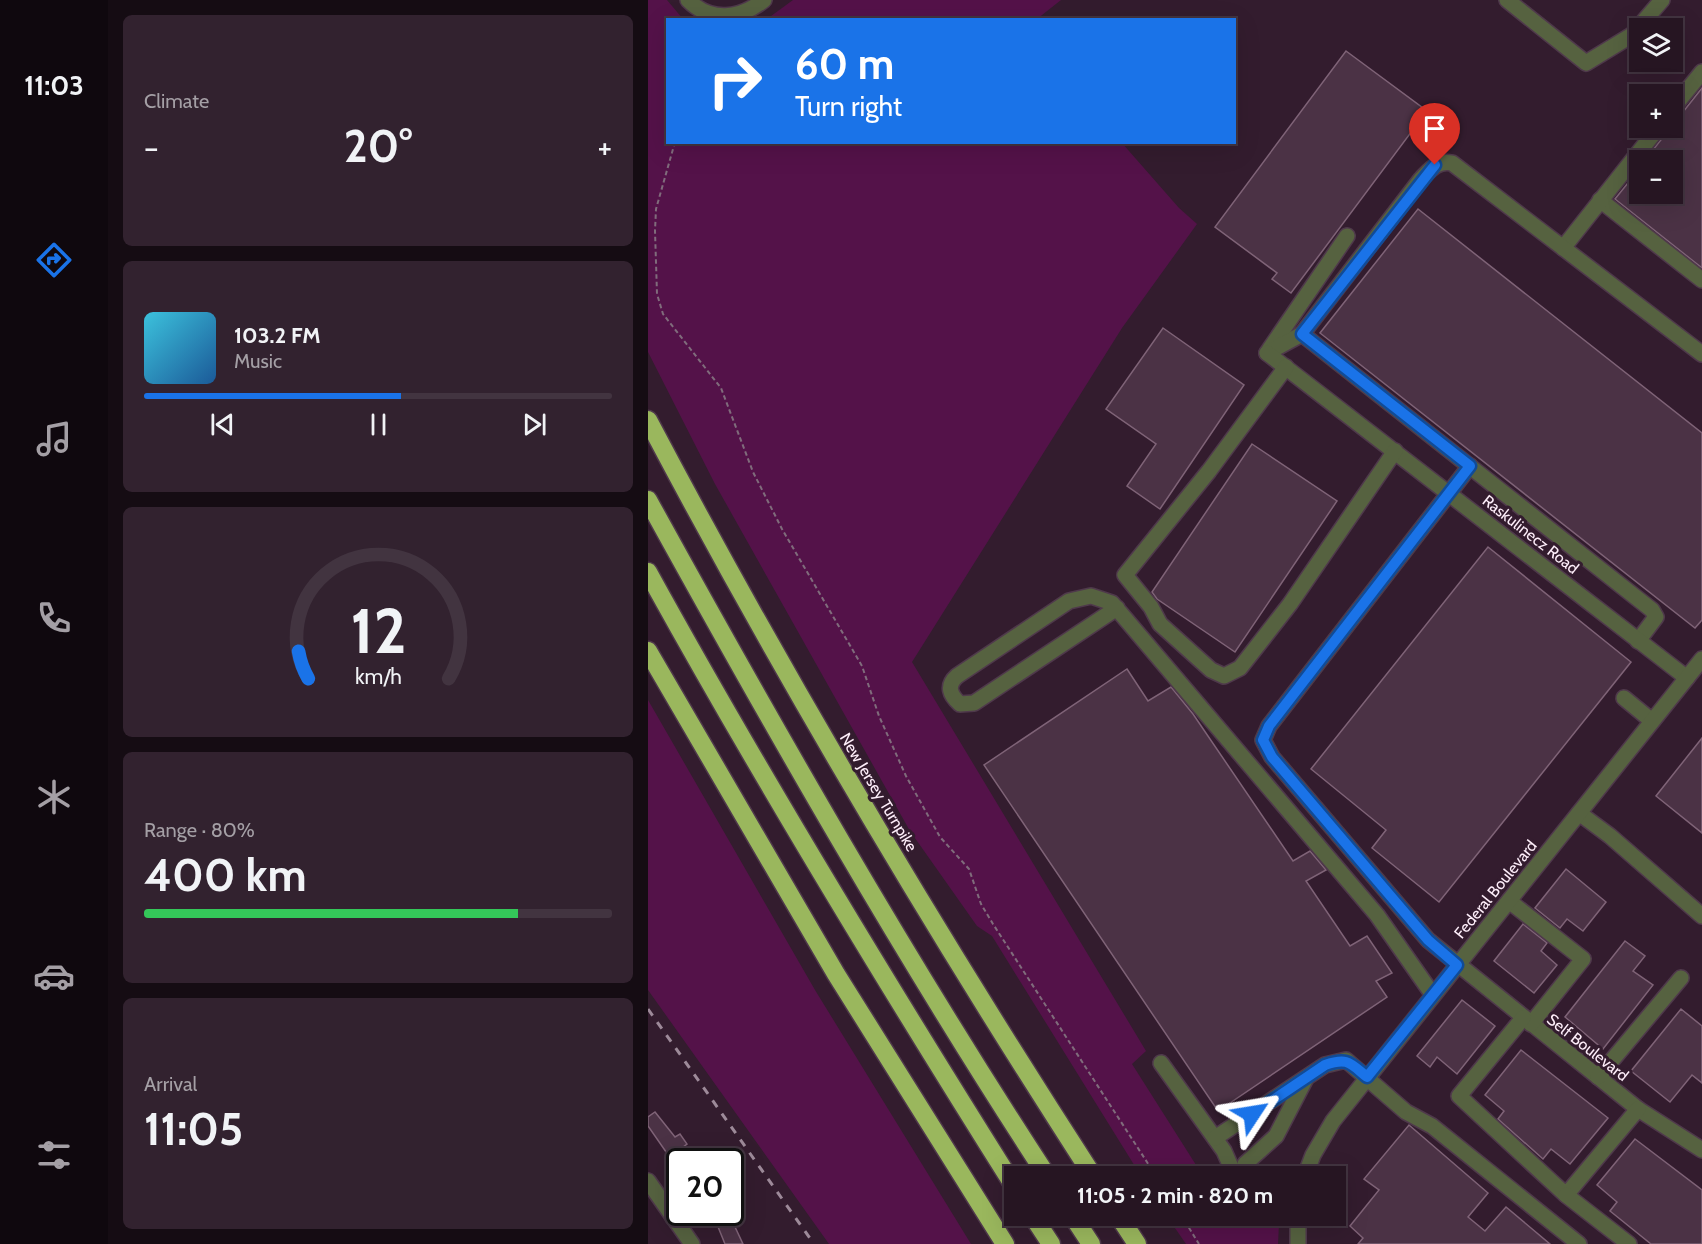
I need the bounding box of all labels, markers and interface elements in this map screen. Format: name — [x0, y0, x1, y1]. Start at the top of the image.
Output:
map controls — [1629, 18, 1683, 204]
button: layers — [1629, 18, 1683, 72]
text: 60 m — [795, 38, 894, 90]
icon: right — [696, 42, 774, 120]
text: 11:03 — [24, 69, 84, 102]
button: + — [1629, 84, 1683, 138]
text: Climate — [144, 89, 209, 113]
text: Turn right — [795, 90, 902, 123]
pin — [1409, 103, 1460, 165]
icon: arrive — [1418, 112, 1451, 145]
text: 20° — [344, 119, 412, 173]
text: − — [144, 127, 159, 167]
text: + — [597, 127, 612, 167]
button: − — [1629, 150, 1683, 204]
icon: directions — [33, 239, 75, 281]
text: 103.2 FM — [234, 322, 321, 349]
text: Music — [234, 349, 282, 373]
icon: previous — [206, 408, 239, 441]
icon: pause — [362, 408, 395, 441]
icon: next — [518, 408, 551, 441]
icon: music — [33, 418, 75, 460]
street label: Raskulinecz Road — [1479, 491, 1583, 578]
text: 12 — [350, 593, 406, 669]
icon: phone — [33, 597, 75, 639]
text: km/h — [355, 663, 401, 689]
street label: New Jersey Turnpike — [836, 730, 921, 855]
icon: climate — [33, 776, 75, 818]
text: Range · 80% — [144, 818, 255, 842]
street label: Federal Boulevard — [1450, 836, 1541, 942]
text: 400 km — [144, 848, 307, 902]
icon: car — [33, 955, 75, 997]
street label: Self Boulevard — [1543, 1010, 1632, 1085]
text: Arrival — [144, 1072, 197, 1096]
position arrow — [1220, 1082, 1284, 1146]
text: 11:05 — [144, 1102, 243, 1156]
icon: filters — [33, 1134, 75, 1176]
speed limit sign: 20 — [666, 1148, 744, 1226]
text: 11:05 · 2 min · 820 m — [1077, 1182, 1273, 1209]

